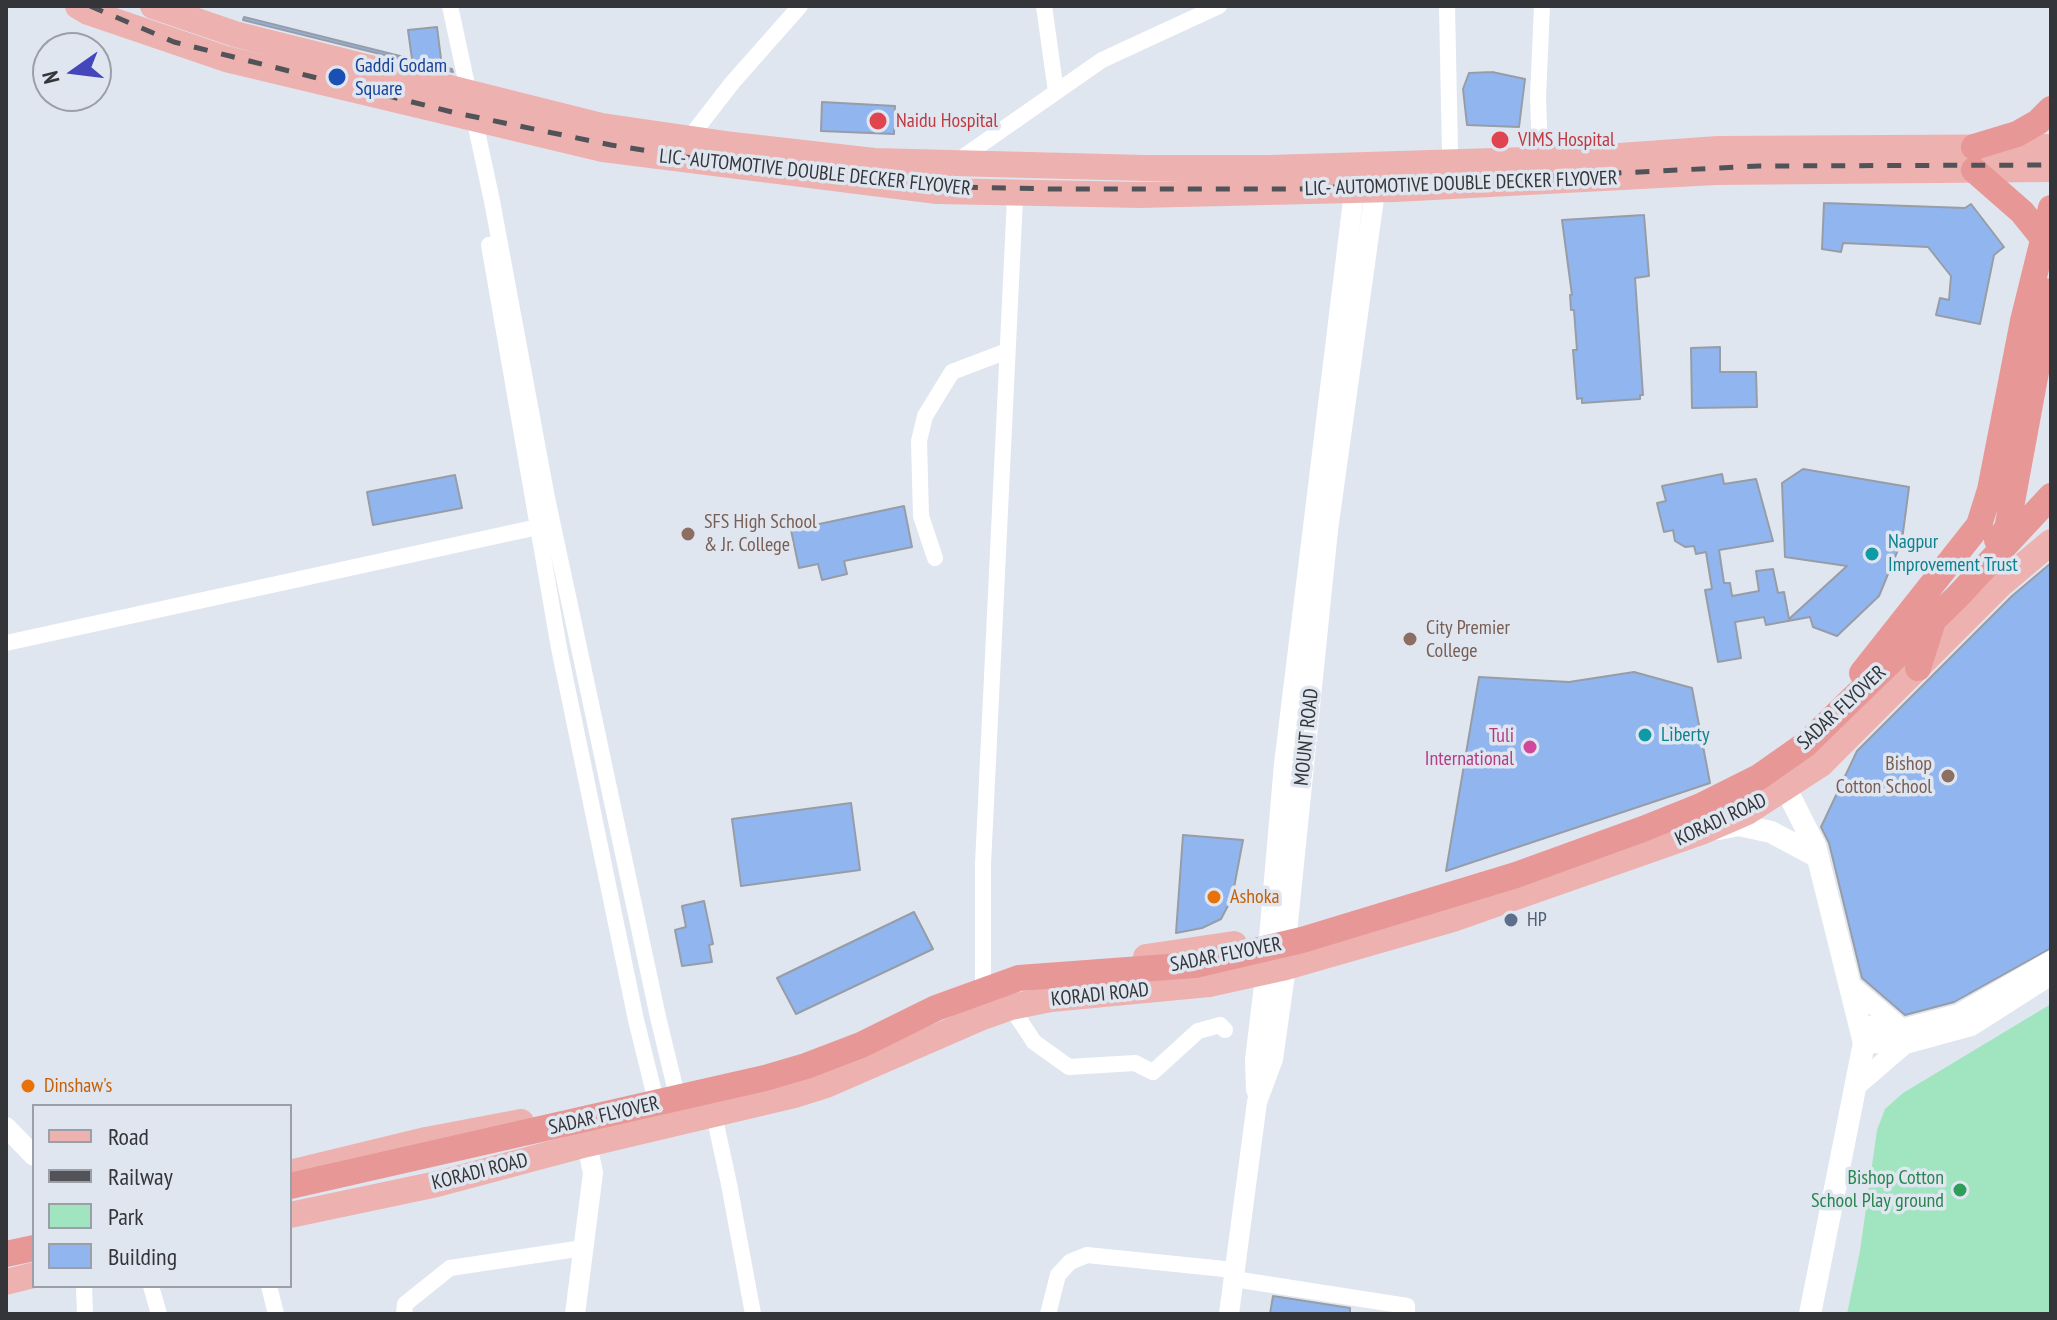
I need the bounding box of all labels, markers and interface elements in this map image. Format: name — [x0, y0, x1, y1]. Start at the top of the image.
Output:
north arrow — [32, 32, 112, 112]
place label: Gaddi Godam Square — [355, 54, 447, 101]
marker: Gaddi Godam Square — [326, 66, 348, 88]
text: N — [36, 68, 66, 86]
place label: Naidu Hospital — [896, 109, 998, 133]
marker: Naidu Hospital — [867, 110, 889, 132]
place label: VIMS Hospital — [1518, 128, 1615, 152]
marker: VIMS Hospital — [1489, 129, 1511, 151]
street label: LIC- AUTOMOTIVE DOUBLE DECKER FLYOVER — [658, 145, 972, 201]
street label: LIC- AUTOMOTIVE DOUBLE DECKER FLYOVER — [1304, 167, 1618, 201]
place label: SFS High School & Jr. College — [704, 510, 817, 557]
marker: SFS High School & Jr. College — [679, 525, 697, 543]
place label: Nagpur Improvement Trust — [1888, 530, 2018, 577]
marker: Nagpur Improvement Trust — [1863, 545, 1881, 563]
place label: City Premier College — [1426, 616, 1510, 663]
marker: City Premier College — [1401, 630, 1419, 648]
street label: SADAR FLYOVER — [1793, 661, 1891, 755]
street label: MOUNT ROAD — [1290, 687, 1324, 787]
place label: Liberty — [1661, 723, 1709, 747]
place label: Tuli International — [1425, 724, 1514, 771]
marker: Liberty — [1636, 726, 1654, 744]
marker: Tuli International — [1521, 738, 1539, 756]
place label: Bishop Cotton School — [1836, 752, 1932, 799]
marker: Bishop Cotton School — [1939, 767, 1957, 785]
street label: KORADI ROAD — [1672, 788, 1770, 852]
place label: Ashoka — [1230, 885, 1279, 909]
marker: Ashoka — [1205, 888, 1223, 906]
place label: HP — [1527, 908, 1547, 932]
marker: HP — [1502, 911, 1520, 929]
street label: SADAR FLYOVER — [1168, 932, 1284, 978]
street label: KORADI ROAD — [1050, 978, 1150, 1012]
place label: Dinshaw's — [44, 1074, 112, 1098]
marker: Dinshaw's — [19, 1077, 37, 1095]
street label: SADAR FLYOVER — [546, 1092, 662, 1140]
legend — [32, 1104, 292, 1288]
text: Road — [108, 1121, 149, 1152]
street label: KORADI ROAD — [430, 1149, 530, 1195]
text: Railway — [108, 1161, 173, 1192]
place label: Bishop Cotton School Play ground — [1811, 1166, 1944, 1213]
marker: Bishop Cotton School Play ground — [1951, 1181, 1969, 1199]
text: Park — [108, 1201, 144, 1232]
text: Building — [108, 1241, 177, 1272]

